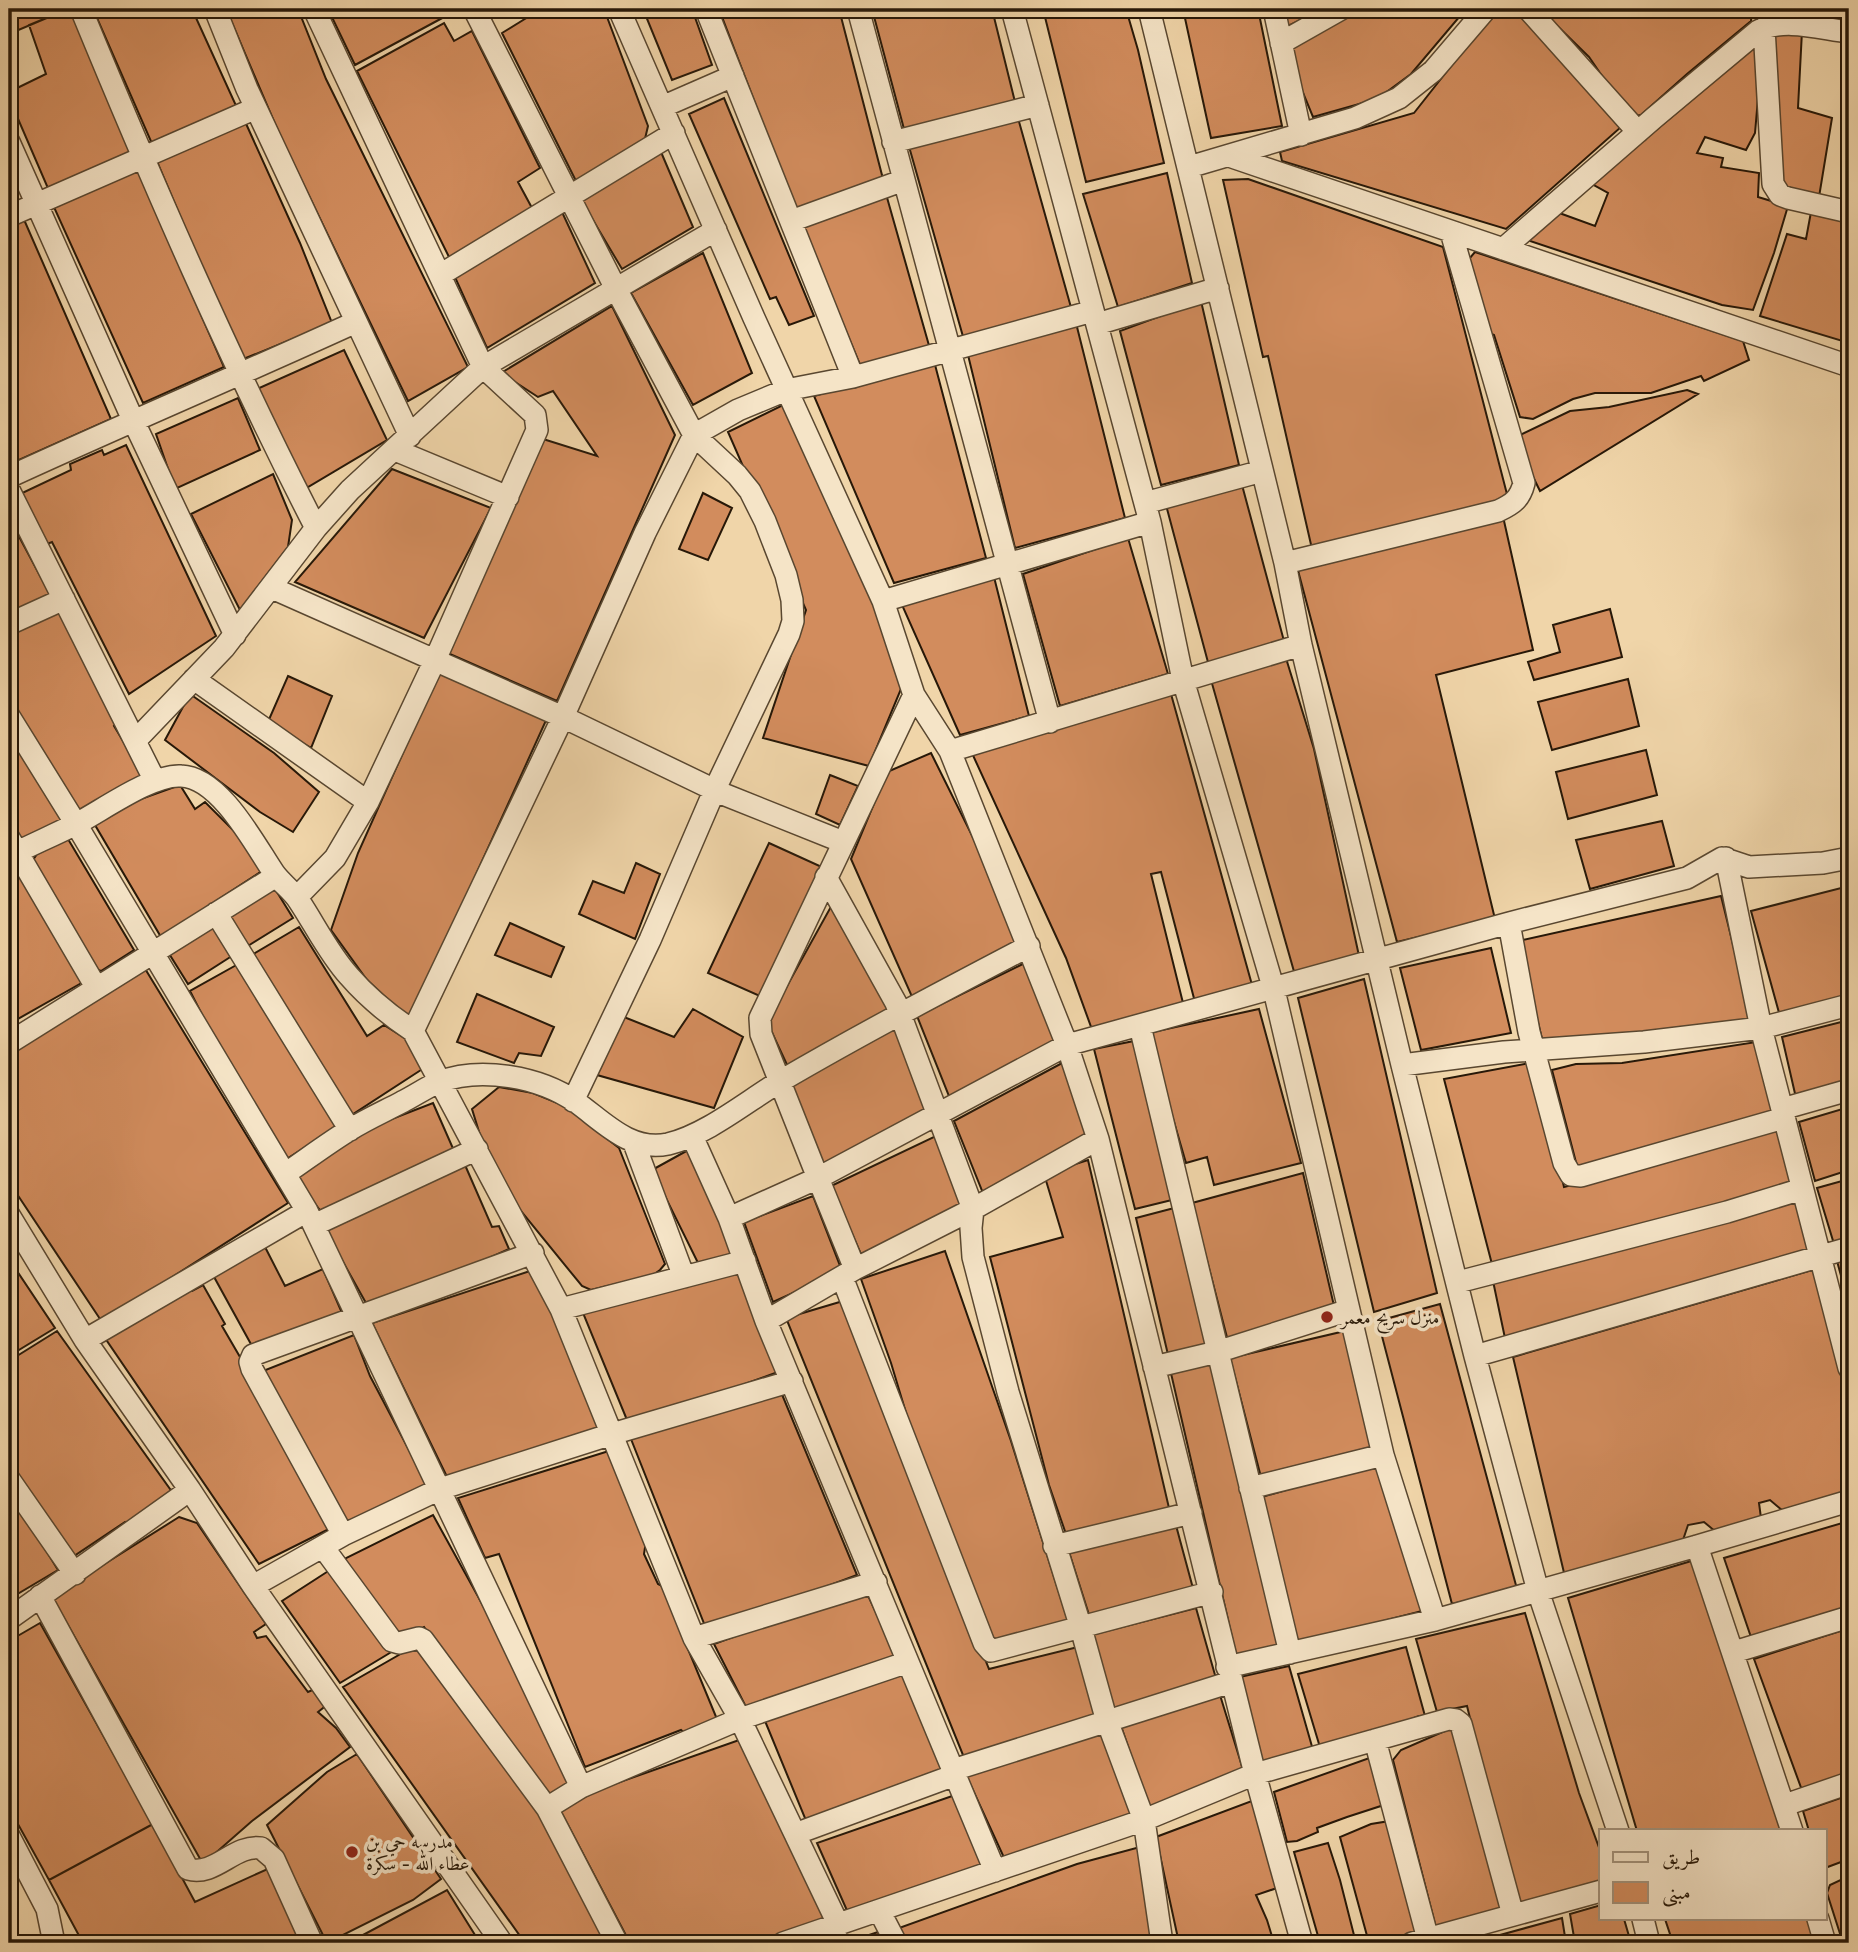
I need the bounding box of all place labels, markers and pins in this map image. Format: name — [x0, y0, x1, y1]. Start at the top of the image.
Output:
place label: منزل سريح معمر — [1339, 1306, 1439, 1334]
marker: منزل سريح معمر — [1319, 1309, 1335, 1325]
place label: مدرسه حي بن عطاء الله - سكرة — [366, 1830, 469, 1876]
marker: مدرسه حي بن عطاء الله - سكرة — [344, 1844, 360, 1860]

